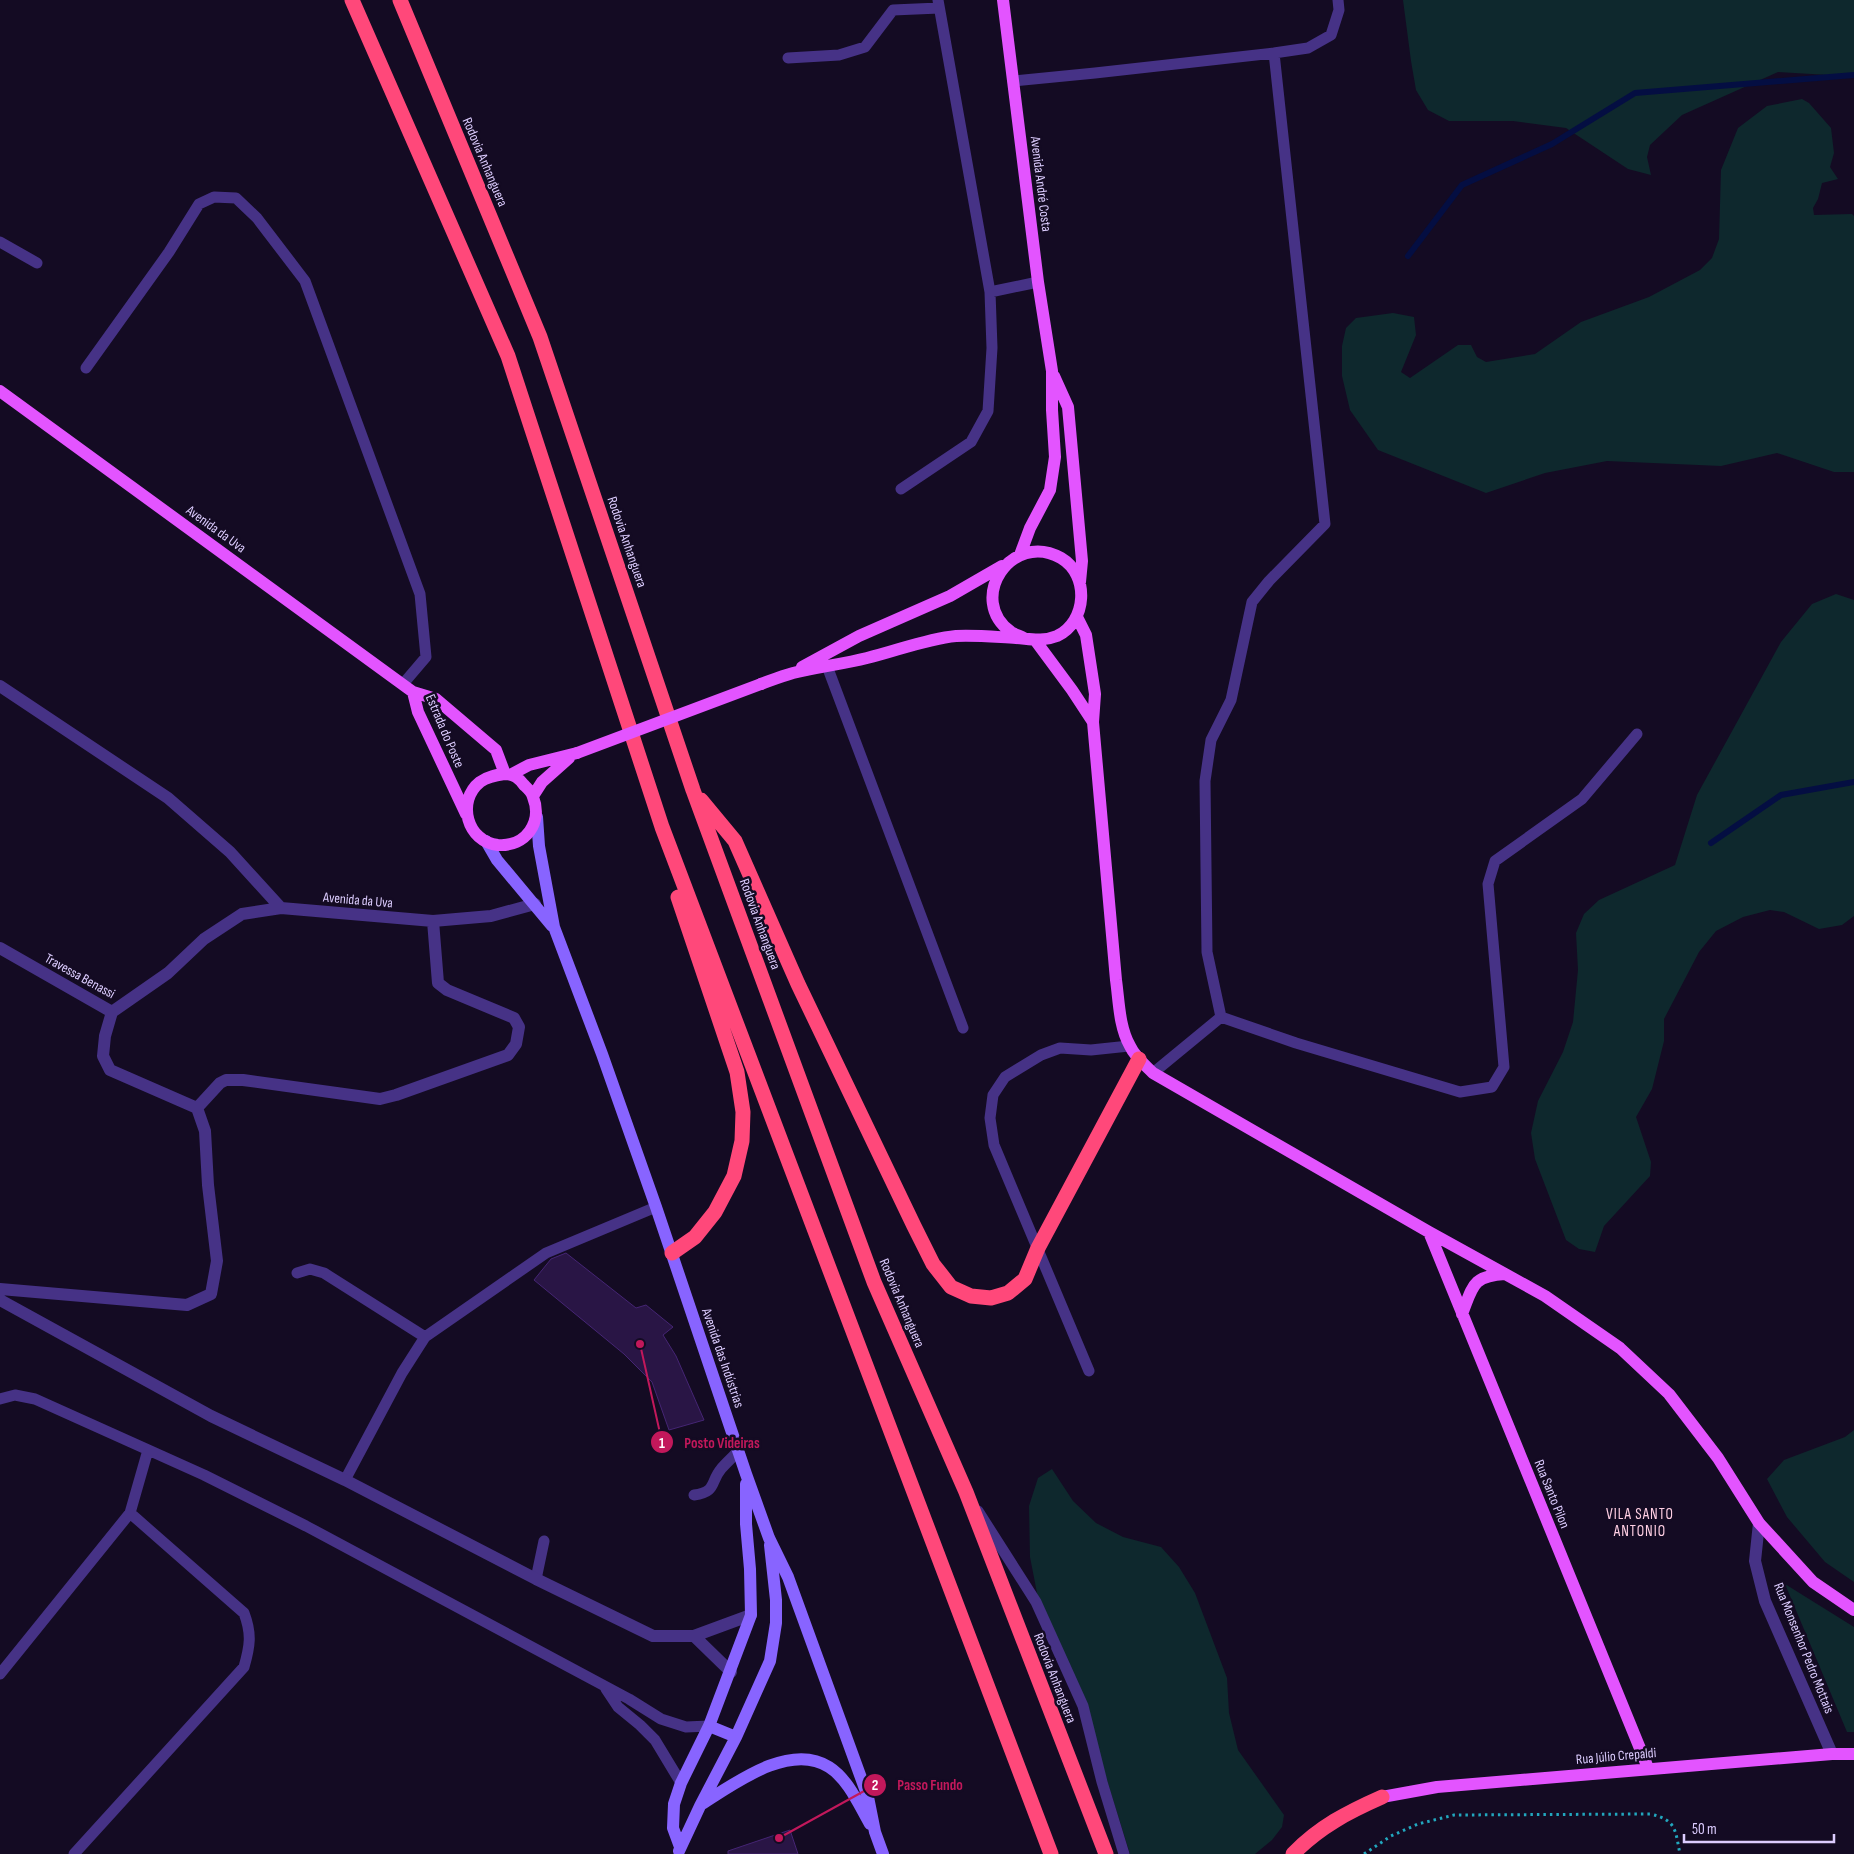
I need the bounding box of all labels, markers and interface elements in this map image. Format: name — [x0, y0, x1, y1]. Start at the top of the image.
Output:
street label: Rodovia Anhanguera — [459, 115, 511, 209]
street label: Avenida André Costa — [1027, 135, 1055, 232]
street label: Rodovia Anhanguera — [603, 494, 651, 590]
street label: Avenida da Uva — [182, 501, 249, 556]
street label: Estrada do Poste — [422, 692, 468, 770]
street label: Rodovia Anhanguera — [736, 876, 784, 972]
street label: Avenida da Uva — [321, 888, 394, 912]
street label: Travessa Benassi — [42, 950, 118, 1002]
street label: Rodovia Anhanguera — [876, 1256, 928, 1350]
street label: Avenida das Indústrias — [698, 1305, 748, 1410]
callout: Posto Videiras — [650, 1427, 770, 1457]
text: 1 — [659, 1434, 665, 1453]
text: Posto Videiras — [684, 1434, 760, 1453]
street label: Rua Santo Pilon — [1531, 1457, 1573, 1531]
district label: VILA SANTO ANTONIO — [1606, 1505, 1674, 1541]
street label: Rua Monsenhor Pedro Mottais — [1770, 1580, 1838, 1716]
street label: Rodovia Anhanguera — [1030, 1631, 1080, 1725]
street label: Rua Júlio Crepaldi — [1575, 1744, 1657, 1768]
callout: Passo Fundo — [862, 1770, 973, 1800]
text: 2 — [872, 1776, 878, 1795]
text: Passo Fundo — [897, 1776, 963, 1795]
scale bar — [1684, 1812, 1834, 1844]
text: 50 m — [1692, 1820, 1717, 1839]

